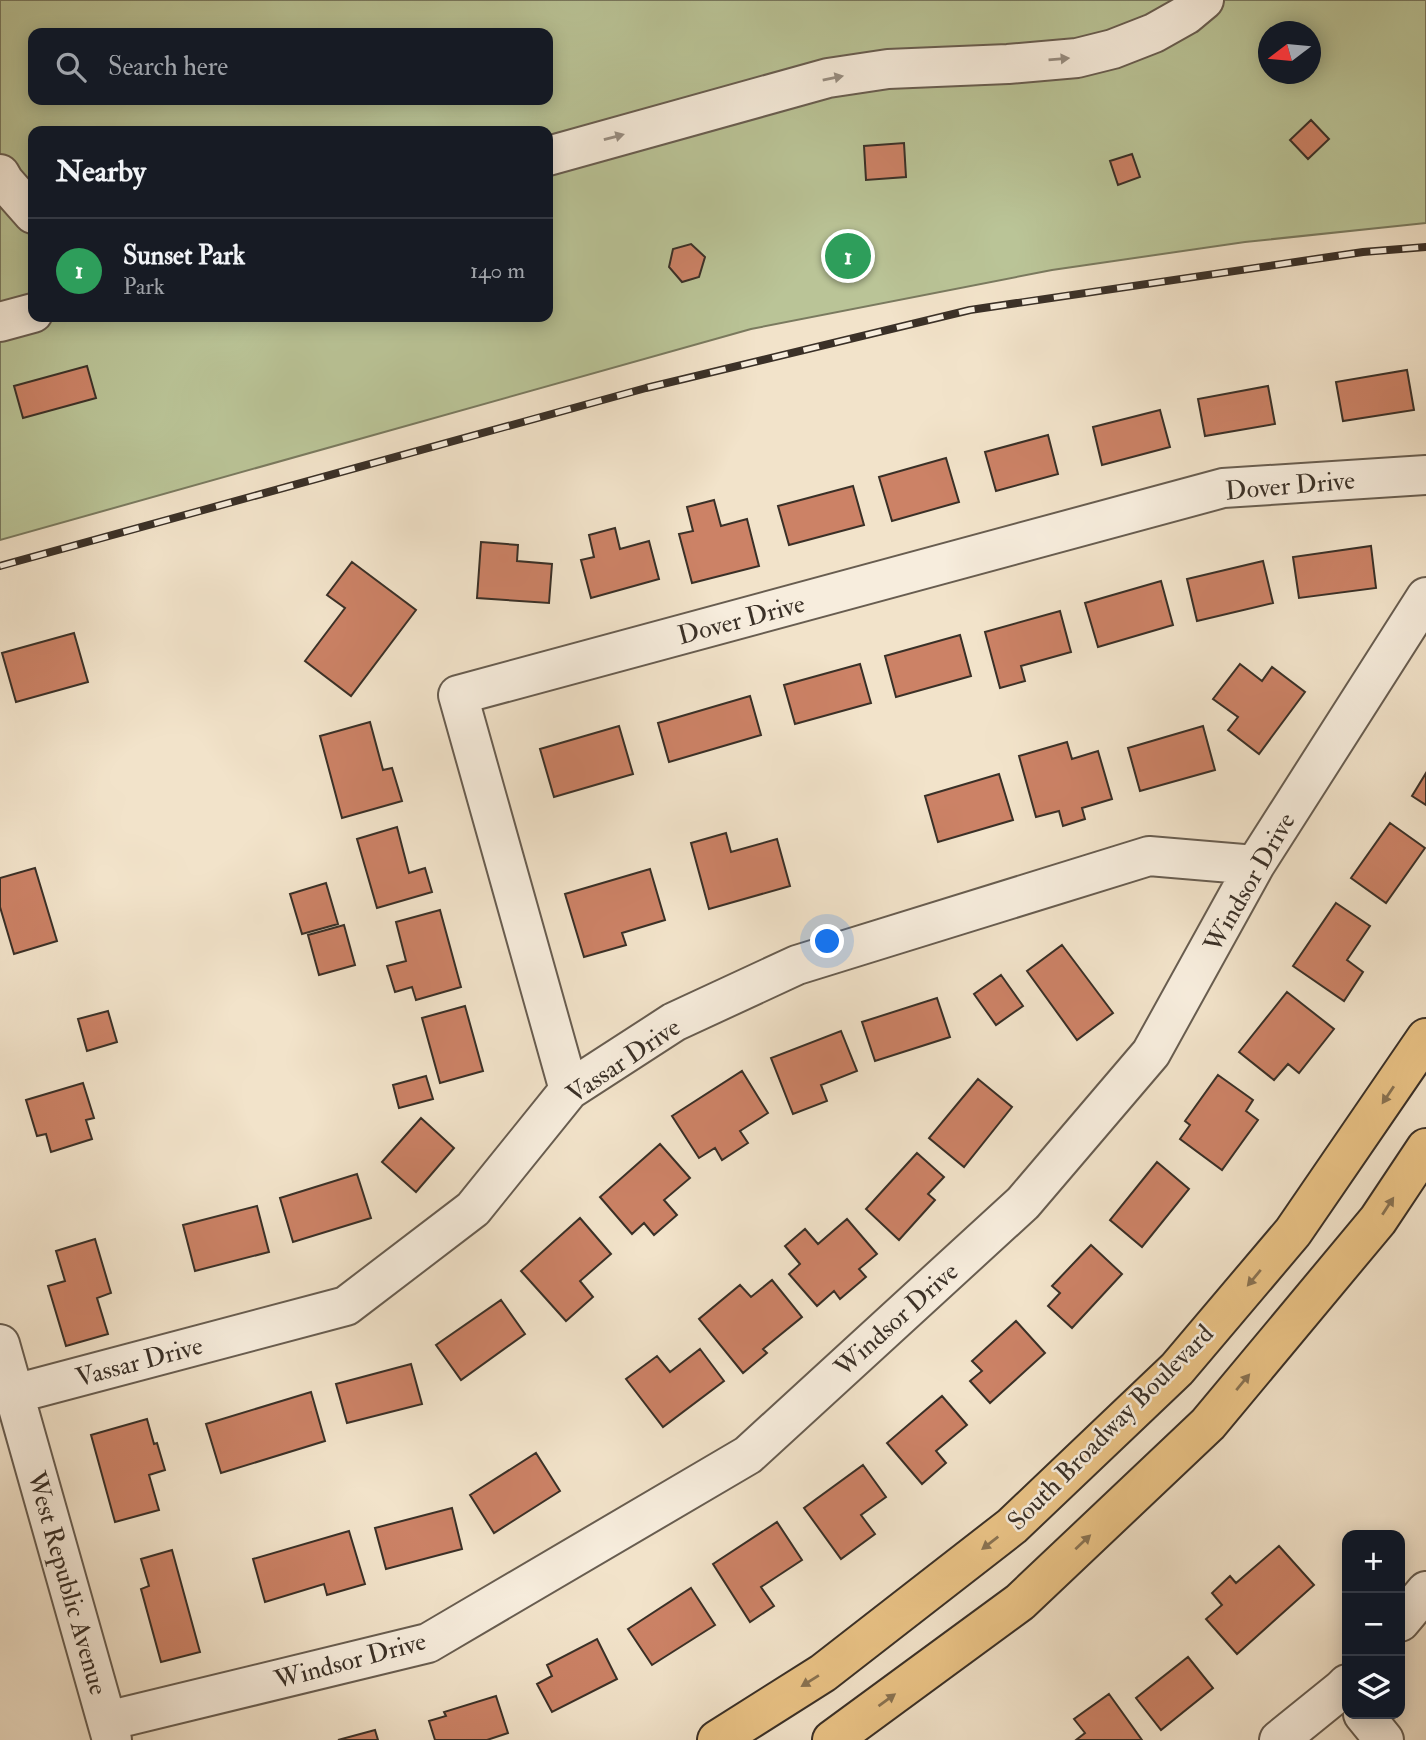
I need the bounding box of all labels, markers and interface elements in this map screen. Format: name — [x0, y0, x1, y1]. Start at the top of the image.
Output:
north arrow — [1258, 21, 1321, 84]
search box — [28, 28, 553, 105]
icon: search — [52, 48, 90, 86]
text: Search here — [108, 51, 228, 83]
one-way arrow — [1049, 53, 1071, 64]
one-way arrow — [822, 72, 844, 83]
one-way arrow — [603, 132, 624, 142]
text: Nearby — [56, 153, 146, 190]
pin: 1 — [825, 230, 871, 282]
text: Sunset Park — [123, 240, 245, 272]
text: 1 — [75, 256, 83, 285]
text: 140 m — [470, 256, 525, 285]
text: Park — [123, 272, 165, 301]
street label: Dover Drive — [1224, 464, 1356, 508]
street label: Dover Drive — [674, 588, 808, 652]
street label: Windsor Drive — [1197, 807, 1303, 959]
your location — [810, 924, 844, 958]
street label: Vassar Drive — [561, 1011, 687, 1110]
one-way arrow — [1382, 1085, 1395, 1104]
one-way arrow — [1381, 1197, 1395, 1215]
street label: Windsor Drive — [827, 1256, 965, 1384]
one-way arrow — [1247, 1269, 1262, 1286]
street label: South Broadway Boulevard — [1001, 1318, 1220, 1537]
street label: Vassar Drive — [72, 1330, 206, 1394]
one-way arrow — [1236, 1373, 1251, 1391]
street label: West Republic Avenue — [19, 1467, 114, 1699]
map controls — [1342, 1530, 1405, 1719]
button: + — [1342, 1530, 1405, 1593]
one-way arrow — [1074, 1535, 1091, 1551]
one-way arrow — [982, 1536, 1000, 1551]
button: − — [1342, 1593, 1405, 1656]
street label: Windsor Drive — [270, 1625, 430, 1697]
button: layers — [1342, 1656, 1405, 1719]
one-way arrow — [800, 1675, 819, 1688]
one-way arrow — [878, 1693, 896, 1707]

